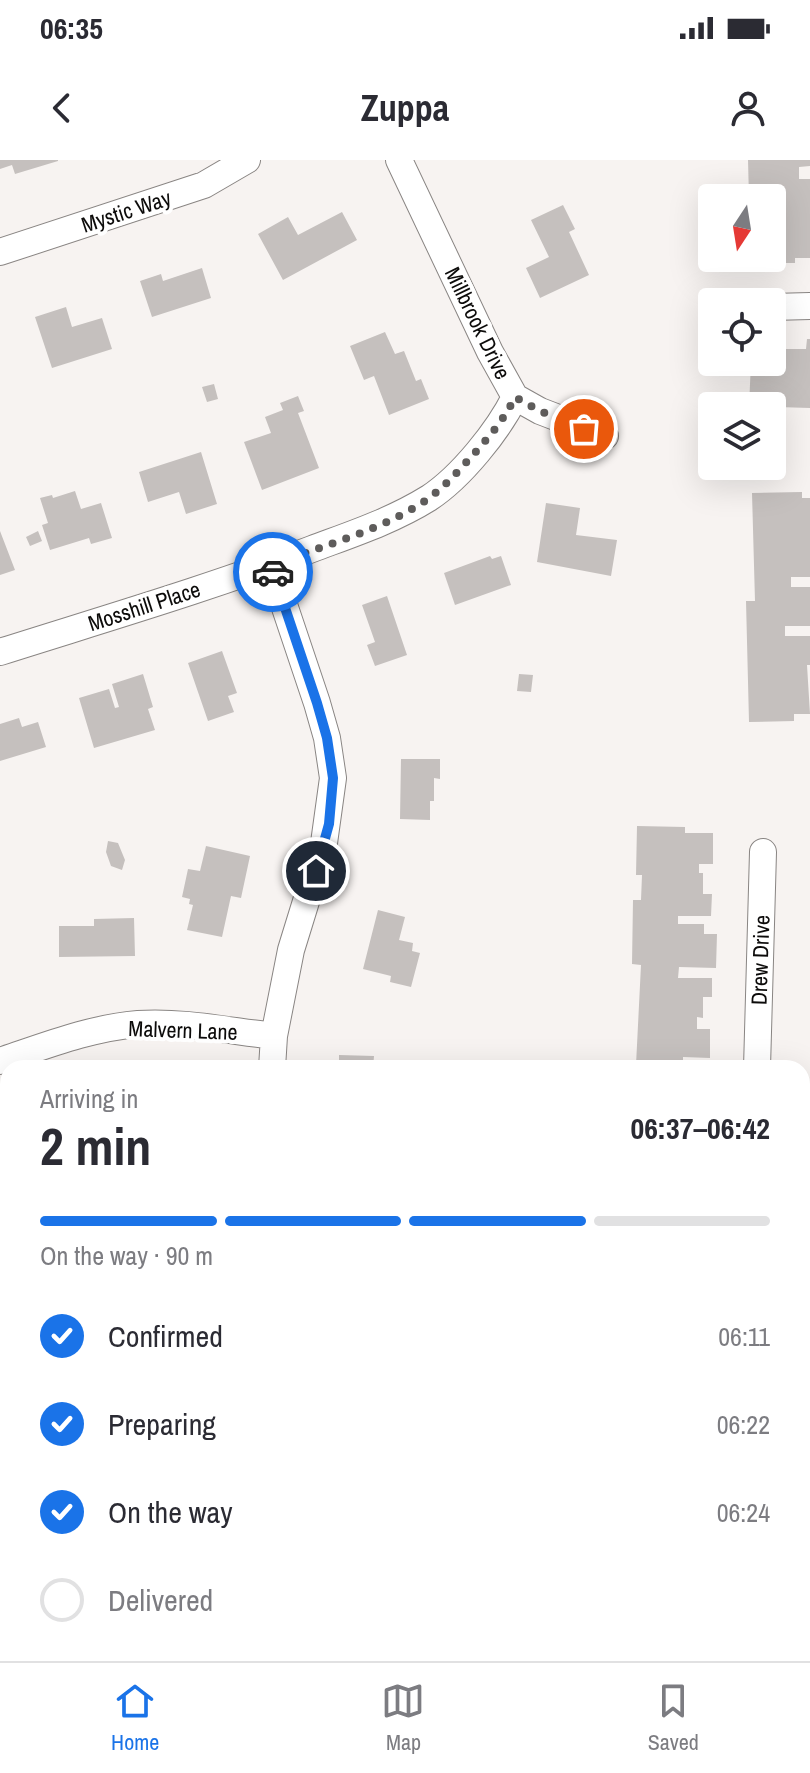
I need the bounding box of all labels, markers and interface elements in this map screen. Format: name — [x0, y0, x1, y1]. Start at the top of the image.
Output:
text: 06:35 — [40, 8, 103, 48]
text: Zuppa — [361, 84, 449, 132]
icon: back — [40, 86, 84, 130]
icon: person — [726, 86, 770, 130]
street label: Mystic Way — [77, 182, 175, 240]
north arrow — [698, 184, 786, 272]
map controls — [698, 184, 786, 480]
street label: Millbrook Drive — [438, 262, 518, 384]
button: locate — [698, 288, 786, 376]
button: layers — [698, 392, 786, 480]
pin — [550, 395, 618, 463]
icon: bag — [562, 407, 606, 451]
courier — [233, 532, 313, 612]
icon: car — [251, 550, 295, 594]
street label: Mosshill Place — [84, 574, 204, 638]
pin — [282, 837, 350, 905]
icon: home — [294, 849, 338, 893]
street label: Drew Drive — [743, 914, 777, 1006]
street label: Malvern Lane — [128, 1013, 238, 1047]
text: Arriving in — [40, 1081, 138, 1116]
text: 06:37–06:42 — [631, 1108, 770, 1148]
text: 2 min — [40, 1111, 151, 1181]
text: On the way · 90 m — [40, 1238, 213, 1273]
icon: check — [40, 1314, 84, 1358]
text: Confirmed — [108, 1316, 223, 1356]
text: 06:11 — [718, 1319, 770, 1354]
icon: check — [40, 1402, 84, 1446]
text: Preparing — [108, 1404, 216, 1444]
text: 06:22 — [717, 1407, 770, 1442]
icon: check — [40, 1490, 84, 1534]
text: On the way — [108, 1492, 232, 1532]
text: 06:24 — [717, 1495, 770, 1530]
text: Delivered — [108, 1580, 213, 1620]
tab: Home — [111, 1679, 159, 1757]
tab: Map — [381, 1679, 425, 1757]
tab: Saved — [648, 1679, 699, 1757]

